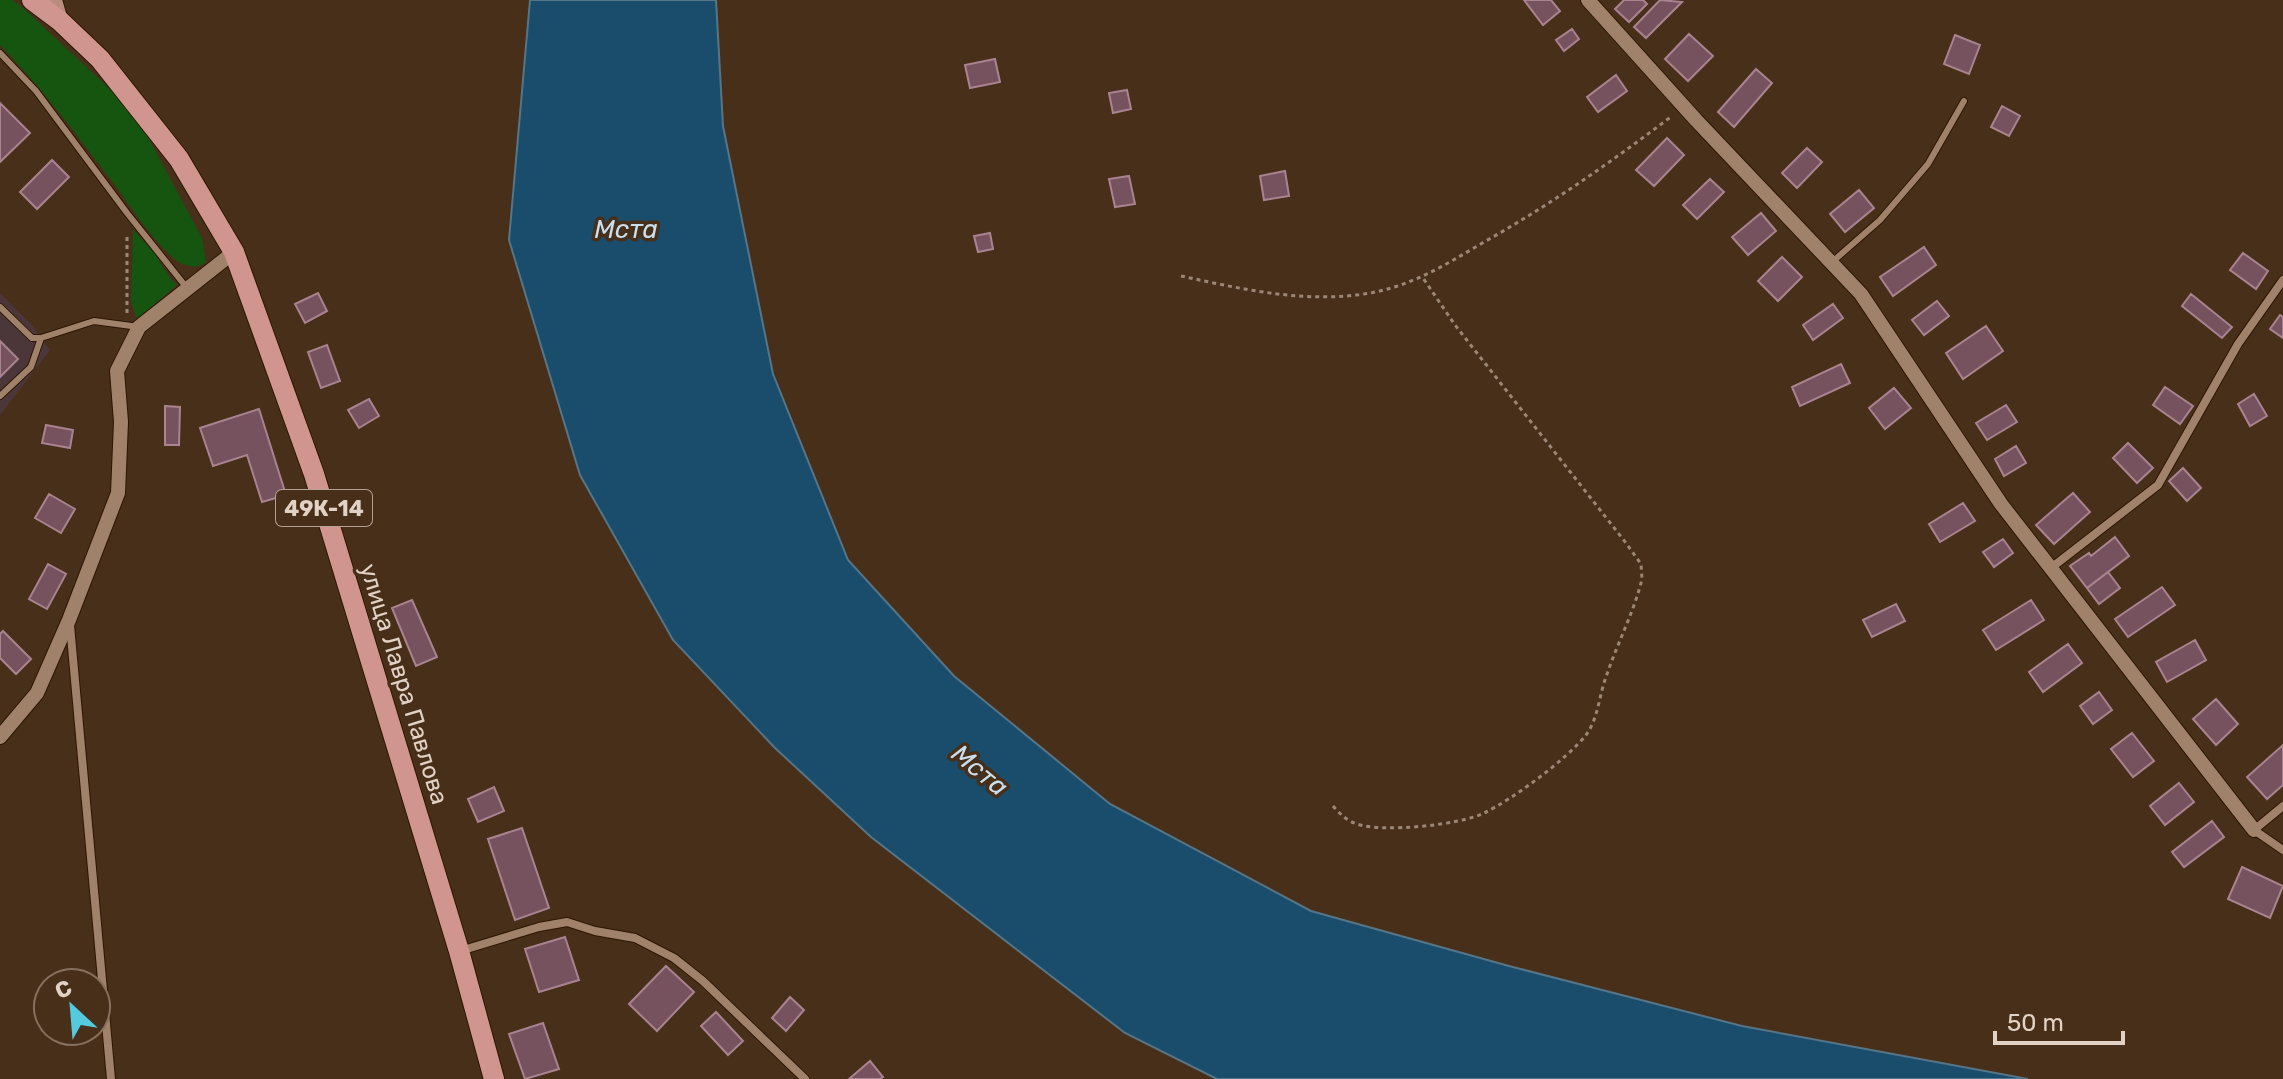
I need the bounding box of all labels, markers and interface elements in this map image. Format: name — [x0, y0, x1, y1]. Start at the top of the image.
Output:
water label: Мста — [594, 214, 658, 245]
road number: 49К-14 — [276, 490, 372, 526]
street label: улица Лавра Павлова — [354, 560, 454, 808]
water label: Мста — [945, 738, 1014, 803]
north arrow — [32, 967, 112, 1047]
text: С — [51, 974, 76, 1005]
scale bar — [1995, 995, 2123, 1045]
text: 50 m — [2007, 1009, 2064, 1037]

